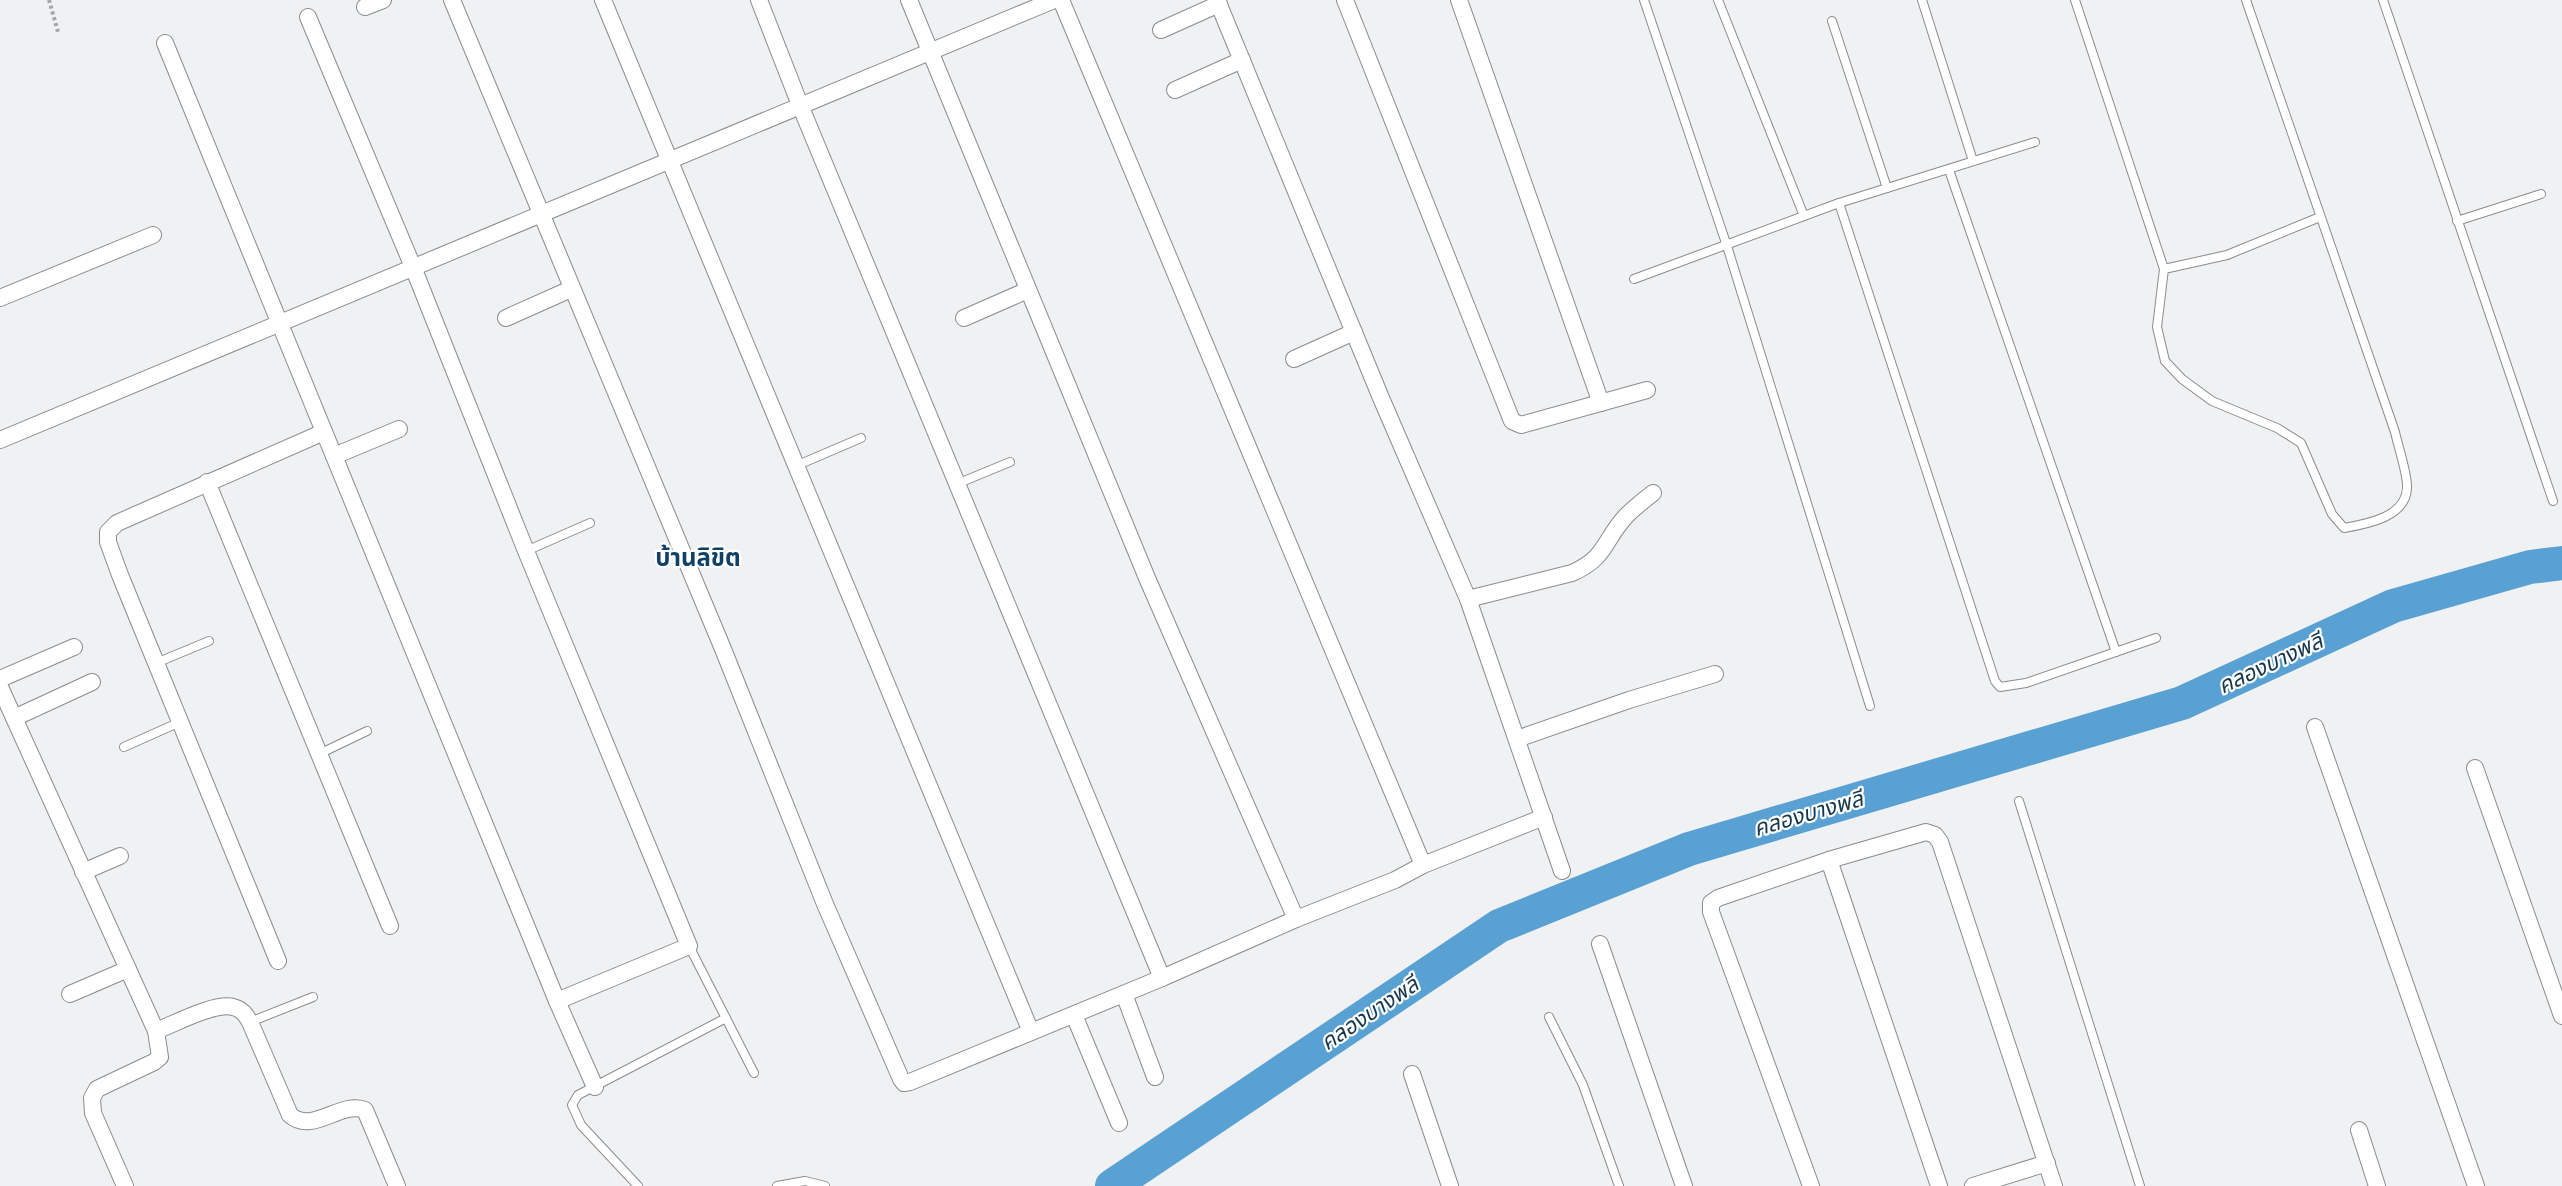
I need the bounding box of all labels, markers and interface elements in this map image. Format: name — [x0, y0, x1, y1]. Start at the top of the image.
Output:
district label: บ้านลิขิต — [655, 541, 741, 573]
water label: คลองบางพลี — [2213, 624, 2329, 699]
water label: คลองบางพลี — [1750, 782, 1869, 842]
water label: คลองบางพลี — [1314, 968, 1426, 1056]

